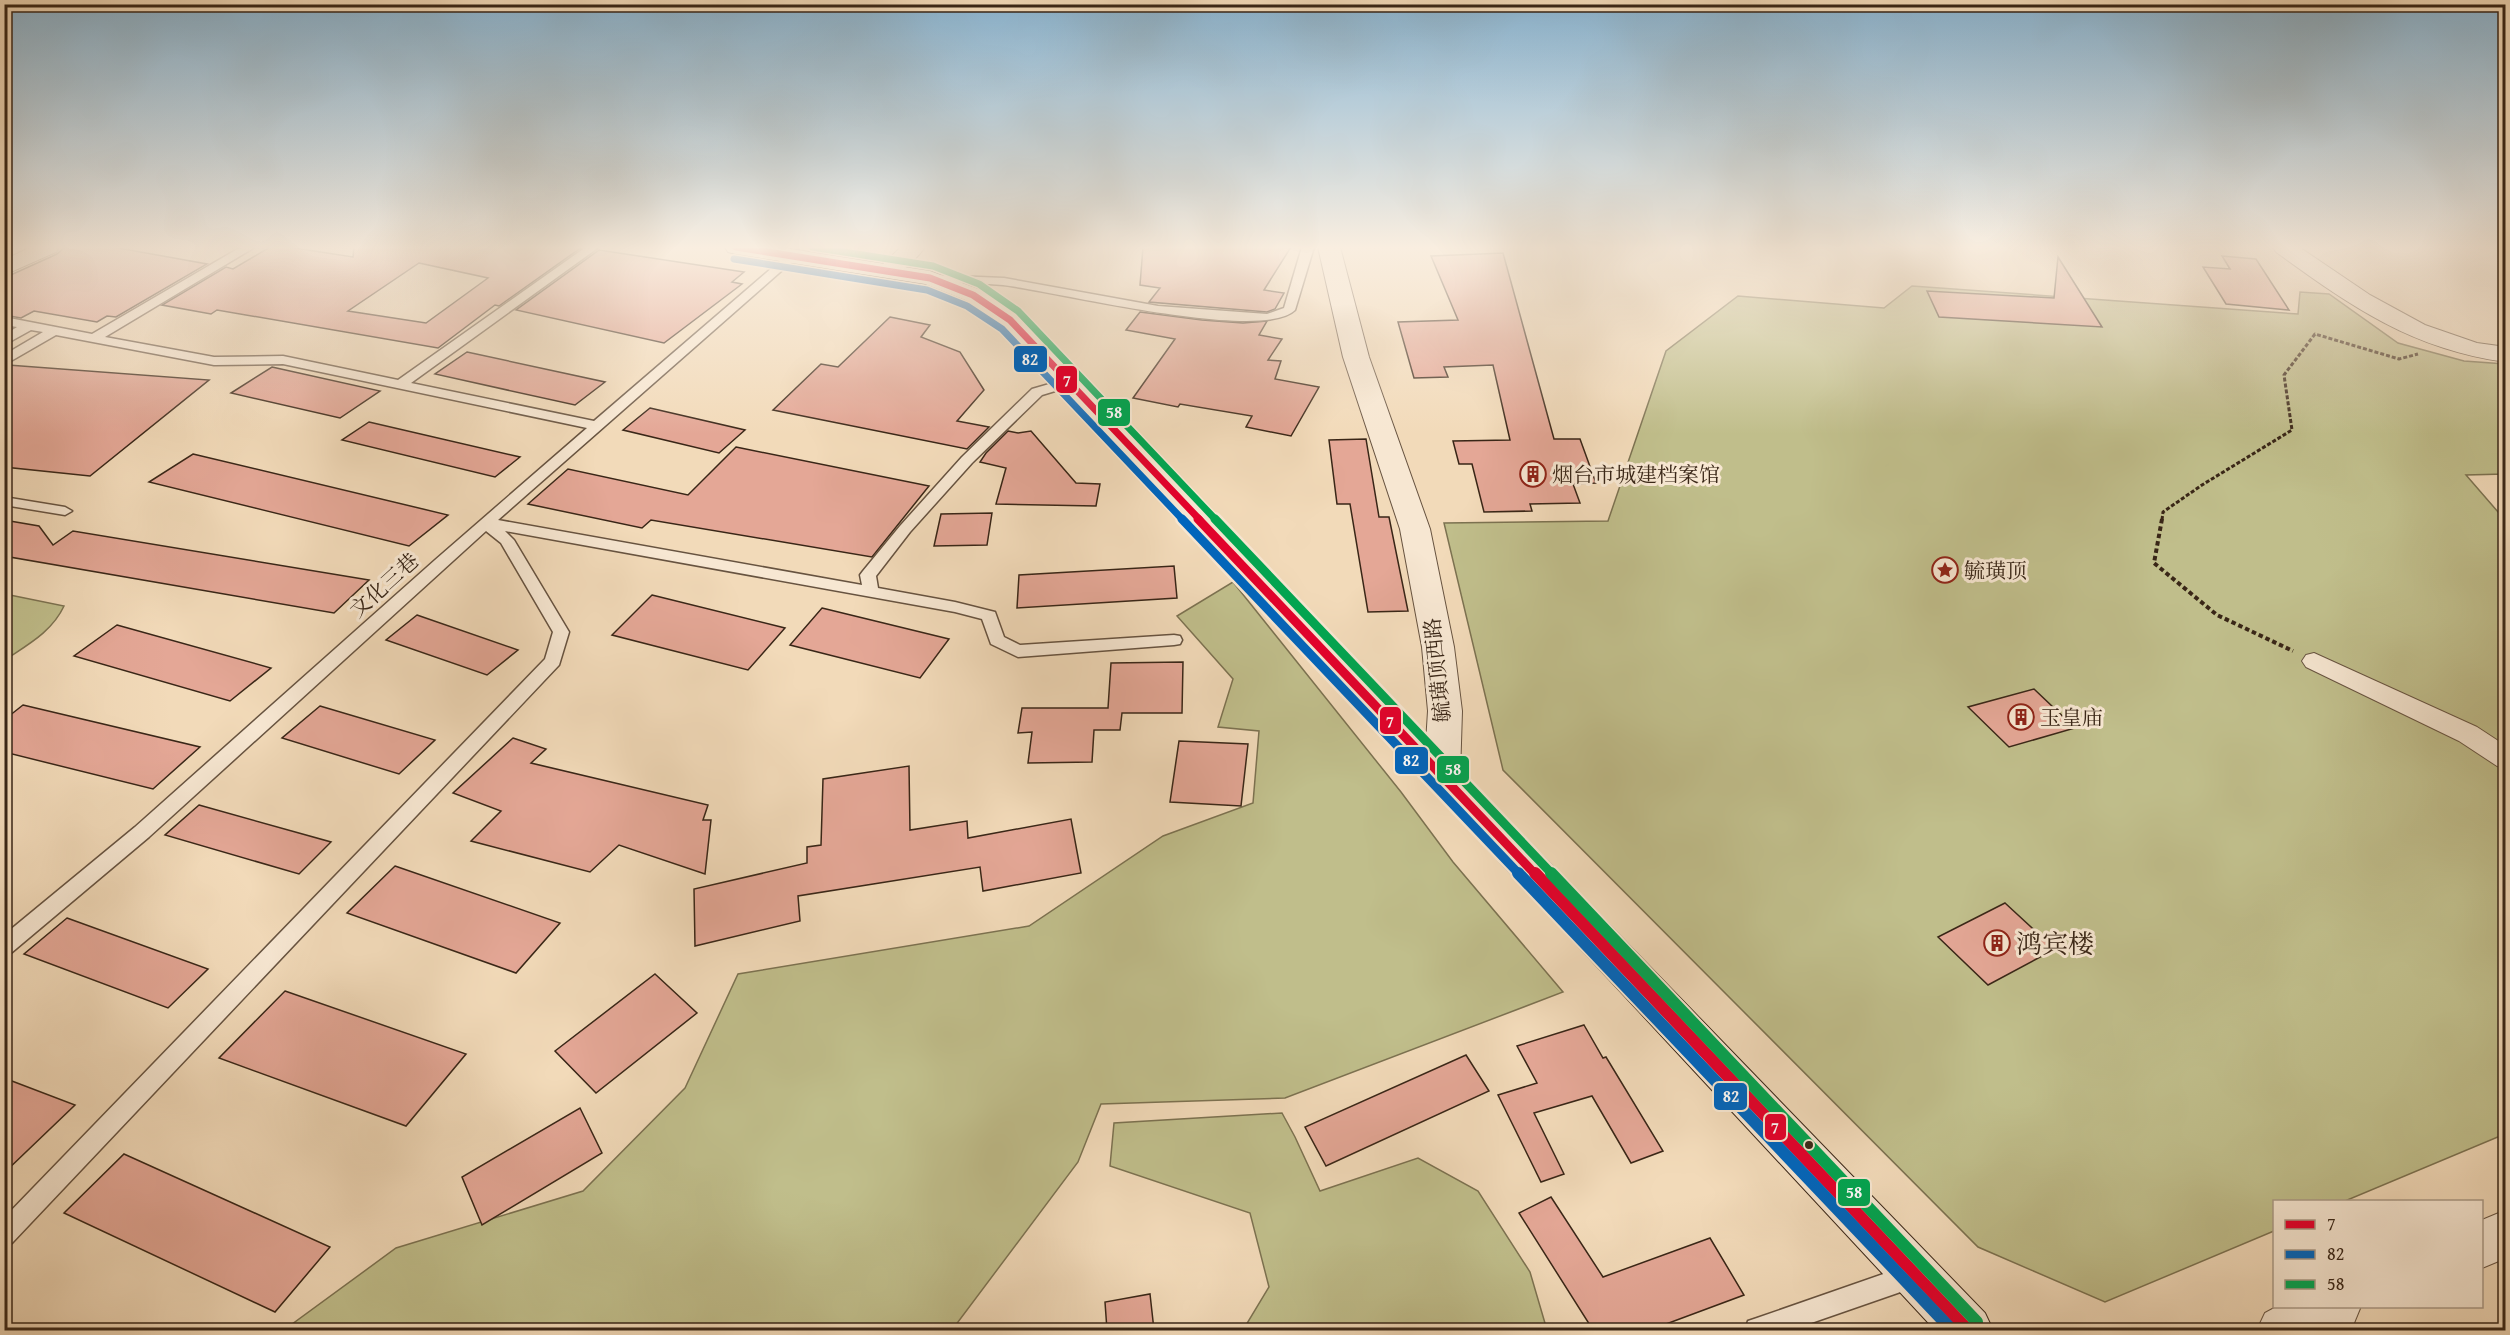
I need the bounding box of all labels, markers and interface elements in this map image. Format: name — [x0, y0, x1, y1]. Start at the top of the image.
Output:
line badge: 82 — [1013, 345, 1048, 373]
text: 82 — [1022, 347, 1038, 371]
line badge: 7 — [1055, 365, 1078, 394]
text: 7 — [1063, 368, 1071, 392]
line badge: 58 — [1097, 398, 1131, 427]
text: 58 — [1106, 400, 1122, 424]
building icon: 烟台市城建档案馆 — [1518, 459, 1548, 489]
place label: 烟台市城建档案馆 — [1552, 459, 1720, 490]
street label: 文化三巷 — [342, 545, 426, 625]
place icon: 毓璜顶 — [1930, 555, 1960, 585]
place label: 毓璜顶 — [1964, 555, 2027, 586]
street label: 毓璜顶西路 — [1416, 616, 1458, 724]
building icon: 玉皇庙 — [2006, 702, 2036, 732]
place label: 玉皇庙 — [2040, 702, 2103, 733]
line badge: 7 — [1379, 706, 1402, 735]
text: 7 — [1386, 709, 1394, 733]
line badge: 82 — [1394, 746, 1429, 775]
text: 82 — [1403, 748, 1419, 772]
line badge: 58 — [1436, 755, 1470, 784]
text: 58 — [1445, 757, 1461, 781]
place label: 鸿宾楼 — [2016, 924, 2094, 963]
building icon: 鸿宾楼 — [1982, 928, 2012, 958]
line badge: 82 — [1713, 1082, 1748, 1111]
text: 82 — [1723, 1084, 1739, 1108]
line badge: 7 — [1764, 1113, 1787, 1141]
text: 7 — [1771, 1115, 1779, 1139]
unlabelled marker — [1803, 1139, 1815, 1151]
line badge: 58 — [1837, 1178, 1871, 1207]
text: 58 — [1846, 1180, 1862, 1204]
legend — [2273, 1200, 2483, 1308]
text: 7 — [2327, 1210, 2336, 1237]
text: 82 — [2327, 1240, 2344, 1267]
text: 58 — [2327, 1270, 2344, 1297]

